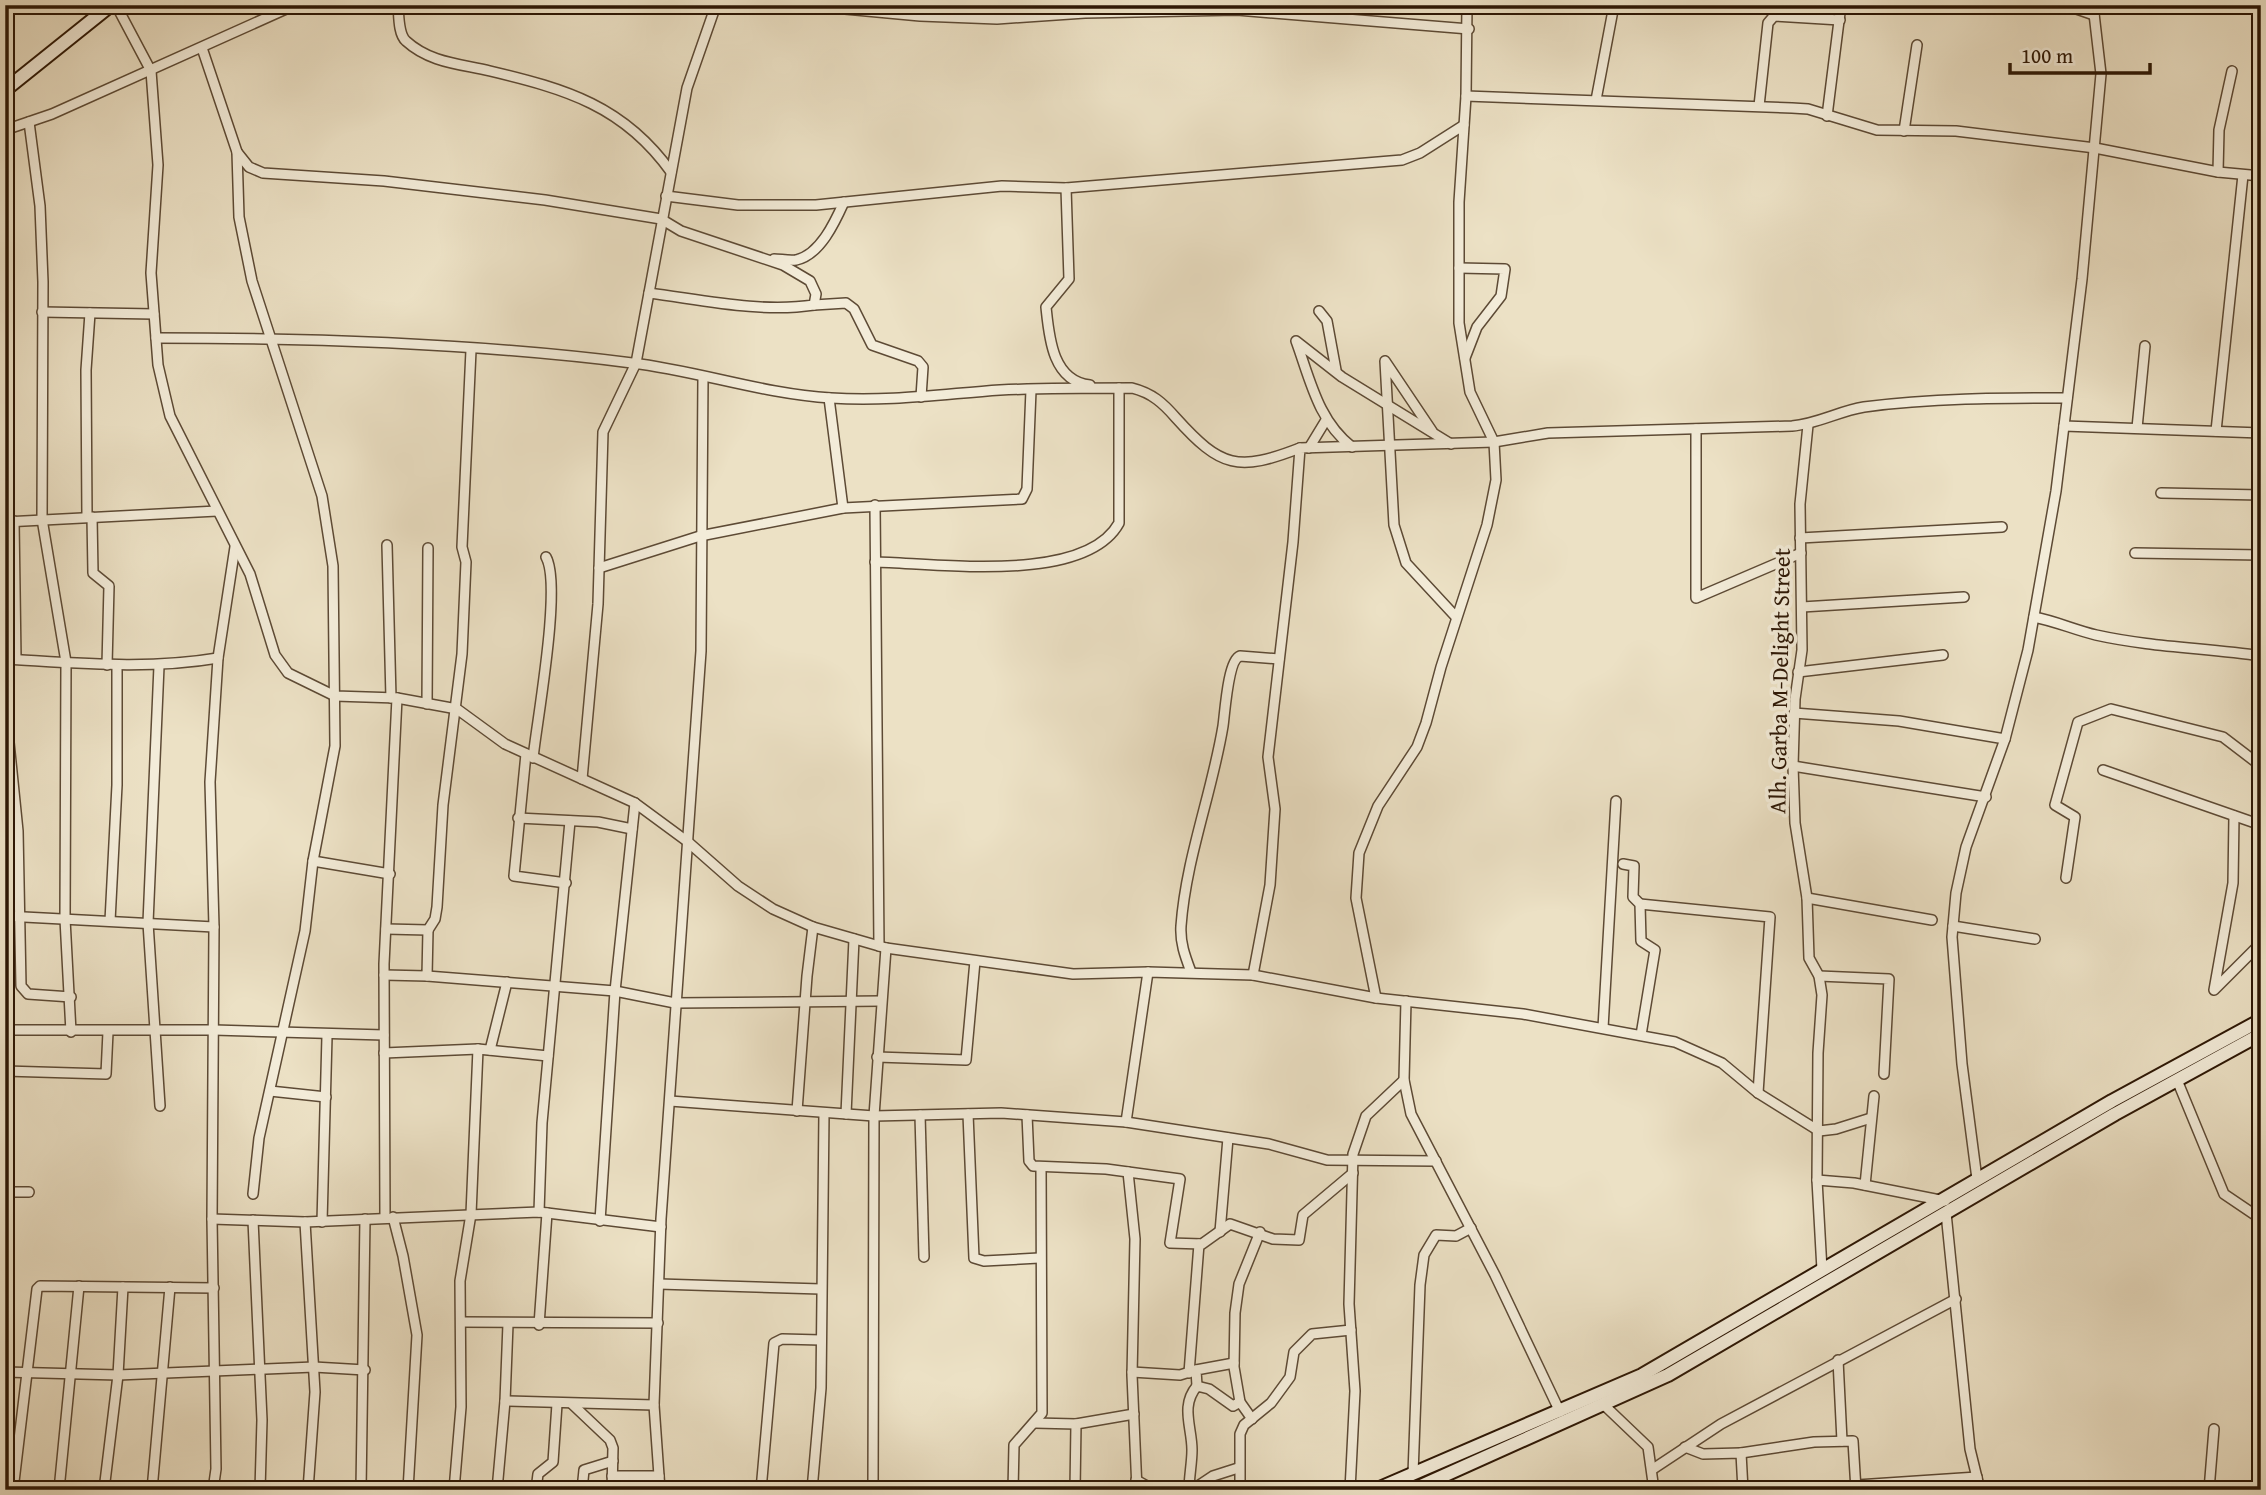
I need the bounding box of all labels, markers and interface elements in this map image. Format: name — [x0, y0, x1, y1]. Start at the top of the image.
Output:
scale bar — [2010, 32, 2150, 76]
text: 100 m — [2021, 40, 2073, 71]
street label: Alh. Garba M-Delight Street — [1760, 548, 1798, 814]

